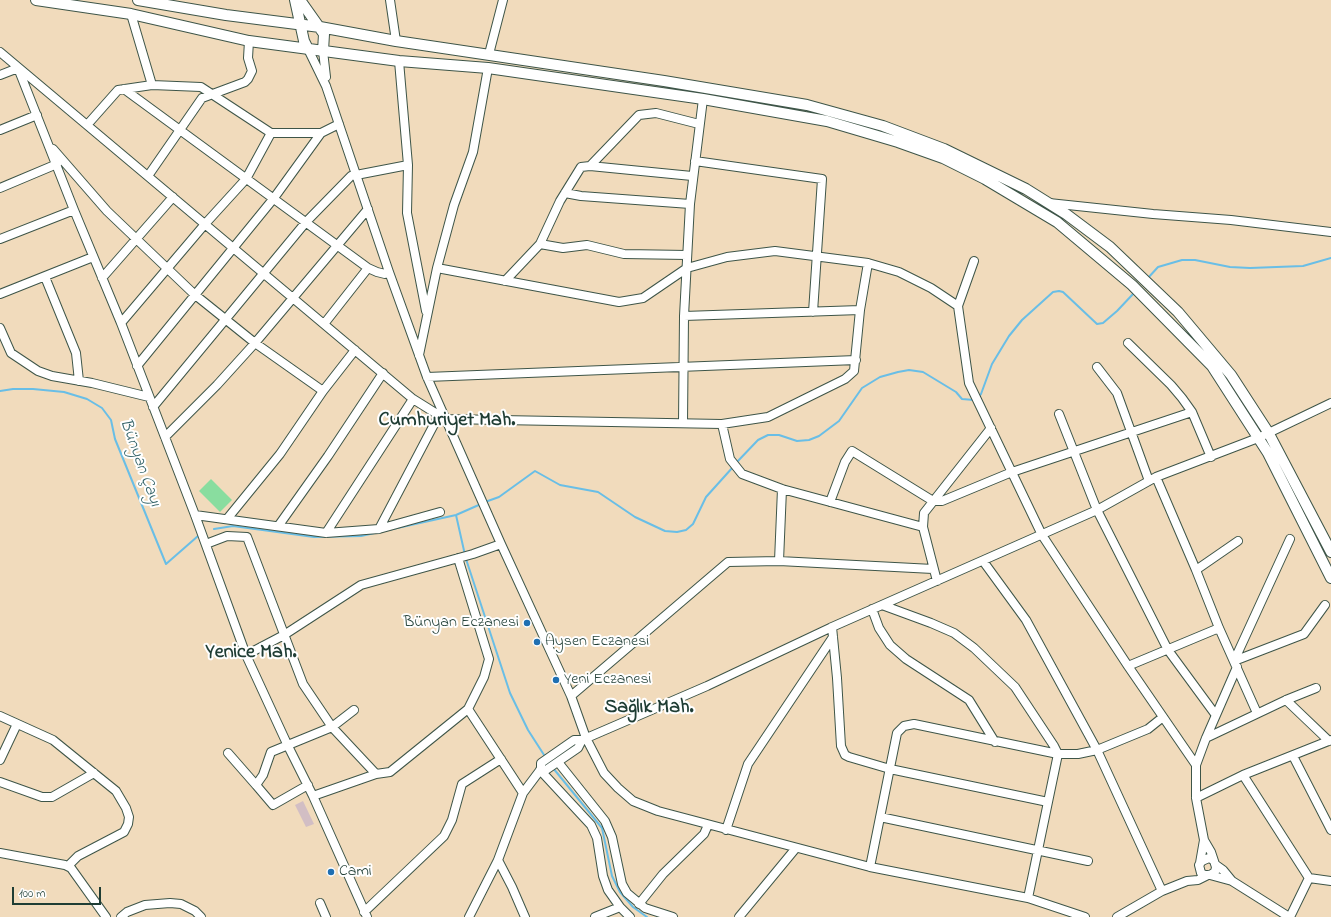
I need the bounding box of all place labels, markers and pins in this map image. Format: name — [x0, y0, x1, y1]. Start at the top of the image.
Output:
place label: Bünyan Eczanesi — [404, 613, 519, 633]
marker: Bünyan Eczanesi — [522, 618, 532, 628]
place label: Aysen Eczanesi — [545, 632, 649, 652]
marker: Aysen Eczanesi — [532, 637, 542, 647]
place label: Yeni Eczanesi — [564, 670, 652, 690]
marker: Yeni Eczanesi — [551, 675, 561, 685]
place label: Cami — [339, 862, 372, 882]
marker: Cami — [326, 867, 336, 877]

